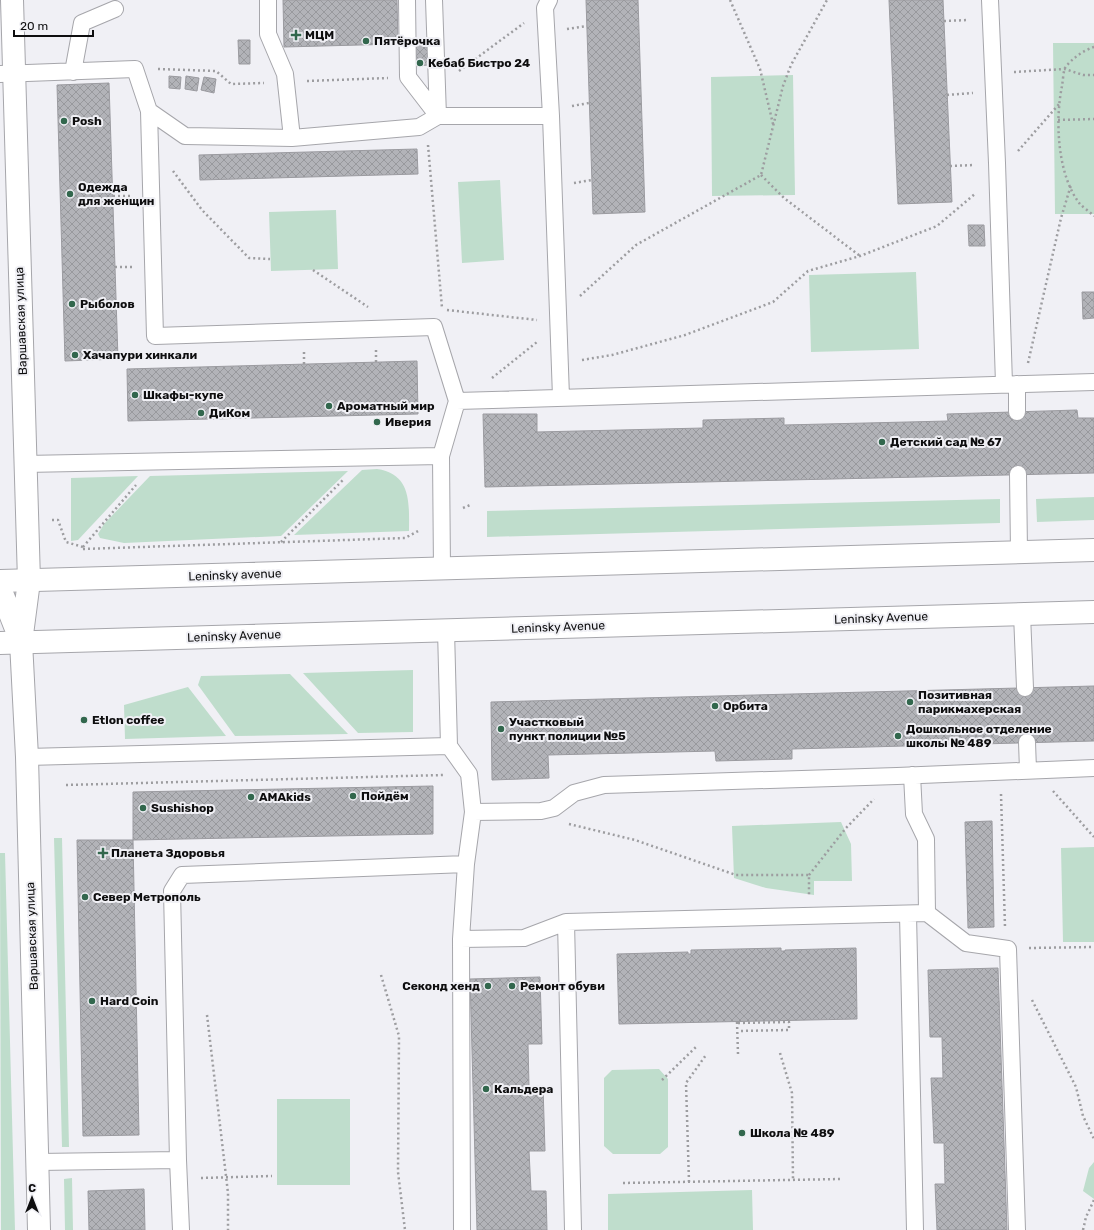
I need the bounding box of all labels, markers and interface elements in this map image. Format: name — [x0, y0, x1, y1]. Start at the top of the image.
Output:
scale bar — [14, 12, 93, 38]
text: 20 m — [20, 19, 48, 33]
place label: МЦМ — [305, 28, 334, 42]
marker: МЦМ — [290, 29, 302, 41]
place label: Пятёрочка — [374, 34, 440, 48]
marker: Пятёрочка — [361, 36, 371, 46]
place label: Кебаб Бистро 24 — [428, 56, 530, 70]
marker: Кебаб Бистро 24 — [415, 58, 425, 68]
place label: Posh — [72, 114, 102, 128]
marker: Posh — [59, 116, 69, 126]
place label: Одежда для женщин — [78, 180, 155, 208]
marker: Одежда для женщин — [65, 189, 75, 199]
street label: Варшавская улица — [12, 267, 30, 375]
place label: Рыболов — [80, 297, 135, 311]
marker: Рыболов — [67, 299, 77, 309]
place label: Хачапури хинкали — [83, 348, 197, 362]
marker: Хачапури хинкали — [70, 350, 80, 360]
place label: Шкафы-купе — [143, 388, 224, 402]
marker: Шкафы-купе — [130, 390, 140, 400]
place label: Ароматный мир — [337, 399, 435, 413]
marker: Ароматный мир — [324, 401, 334, 411]
place label: ДиКом — [209, 406, 250, 420]
marker: ДиКом — [196, 408, 206, 418]
place label: Иверия — [385, 415, 431, 429]
marker: Иверия — [372, 417, 382, 427]
place label: Детский сад № 67 — [890, 435, 1002, 449]
marker: Детский сад № 67 — [877, 437, 887, 447]
street label: Leninsky avenue — [188, 566, 282, 584]
street label: Leninsky Avenue — [834, 609, 929, 627]
street label: Leninsky Avenue — [511, 618, 606, 636]
street label: Leninsky Avenue — [187, 627, 282, 645]
place label: Позитивная парикмахерская — [918, 688, 1021, 716]
marker: Позитивная парикмахерская — [905, 697, 915, 707]
place label: Орбита — [723, 699, 768, 713]
marker: Орбита — [710, 701, 720, 711]
place label: Etlon coffee — [92, 713, 164, 727]
marker: Etlon coffee — [79, 715, 89, 725]
place label: Участковый пункт полиции №5 — [509, 715, 626, 743]
place label: Дошкольное отделение школы № 489 — [906, 722, 1052, 750]
marker: Участковый пункт полиции №5 — [496, 724, 506, 734]
marker: Дошкольное отделение школы № 489 — [893, 731, 903, 741]
place label: Пойдём — [361, 789, 409, 803]
place label: AMAkids — [259, 790, 311, 804]
marker: Пойдём — [348, 791, 358, 801]
marker: AMAkids — [246, 792, 256, 802]
place label: Sushishop — [151, 801, 214, 815]
marker: Sushishop — [138, 803, 148, 813]
place label: Планета Здоровья — [111, 846, 225, 860]
marker: Планета Здоровья — [98, 848, 108, 858]
street label: Варшавская улица — [23, 882, 41, 990]
place label: Север Метрополь — [93, 890, 201, 904]
marker: Север Метрополь — [80, 892, 90, 902]
place label: Секонд хенд — [402, 979, 480, 993]
place label: Ремонт обуви — [520, 979, 605, 993]
marker: Секонд хенд — [483, 981, 493, 991]
marker: Ремонт обуви — [507, 981, 517, 991]
place label: Hard Coin — [100, 994, 159, 1008]
marker: Hard Coin — [87, 996, 97, 1006]
place label: Кальдера — [494, 1082, 553, 1096]
marker: Кальдера — [481, 1084, 491, 1094]
place label: Школа № 489 — [750, 1126, 835, 1140]
marker: Школа № 489 — [737, 1128, 747, 1138]
north arrow — [12, 1178, 52, 1218]
text: С — [28, 1182, 36, 1195]

